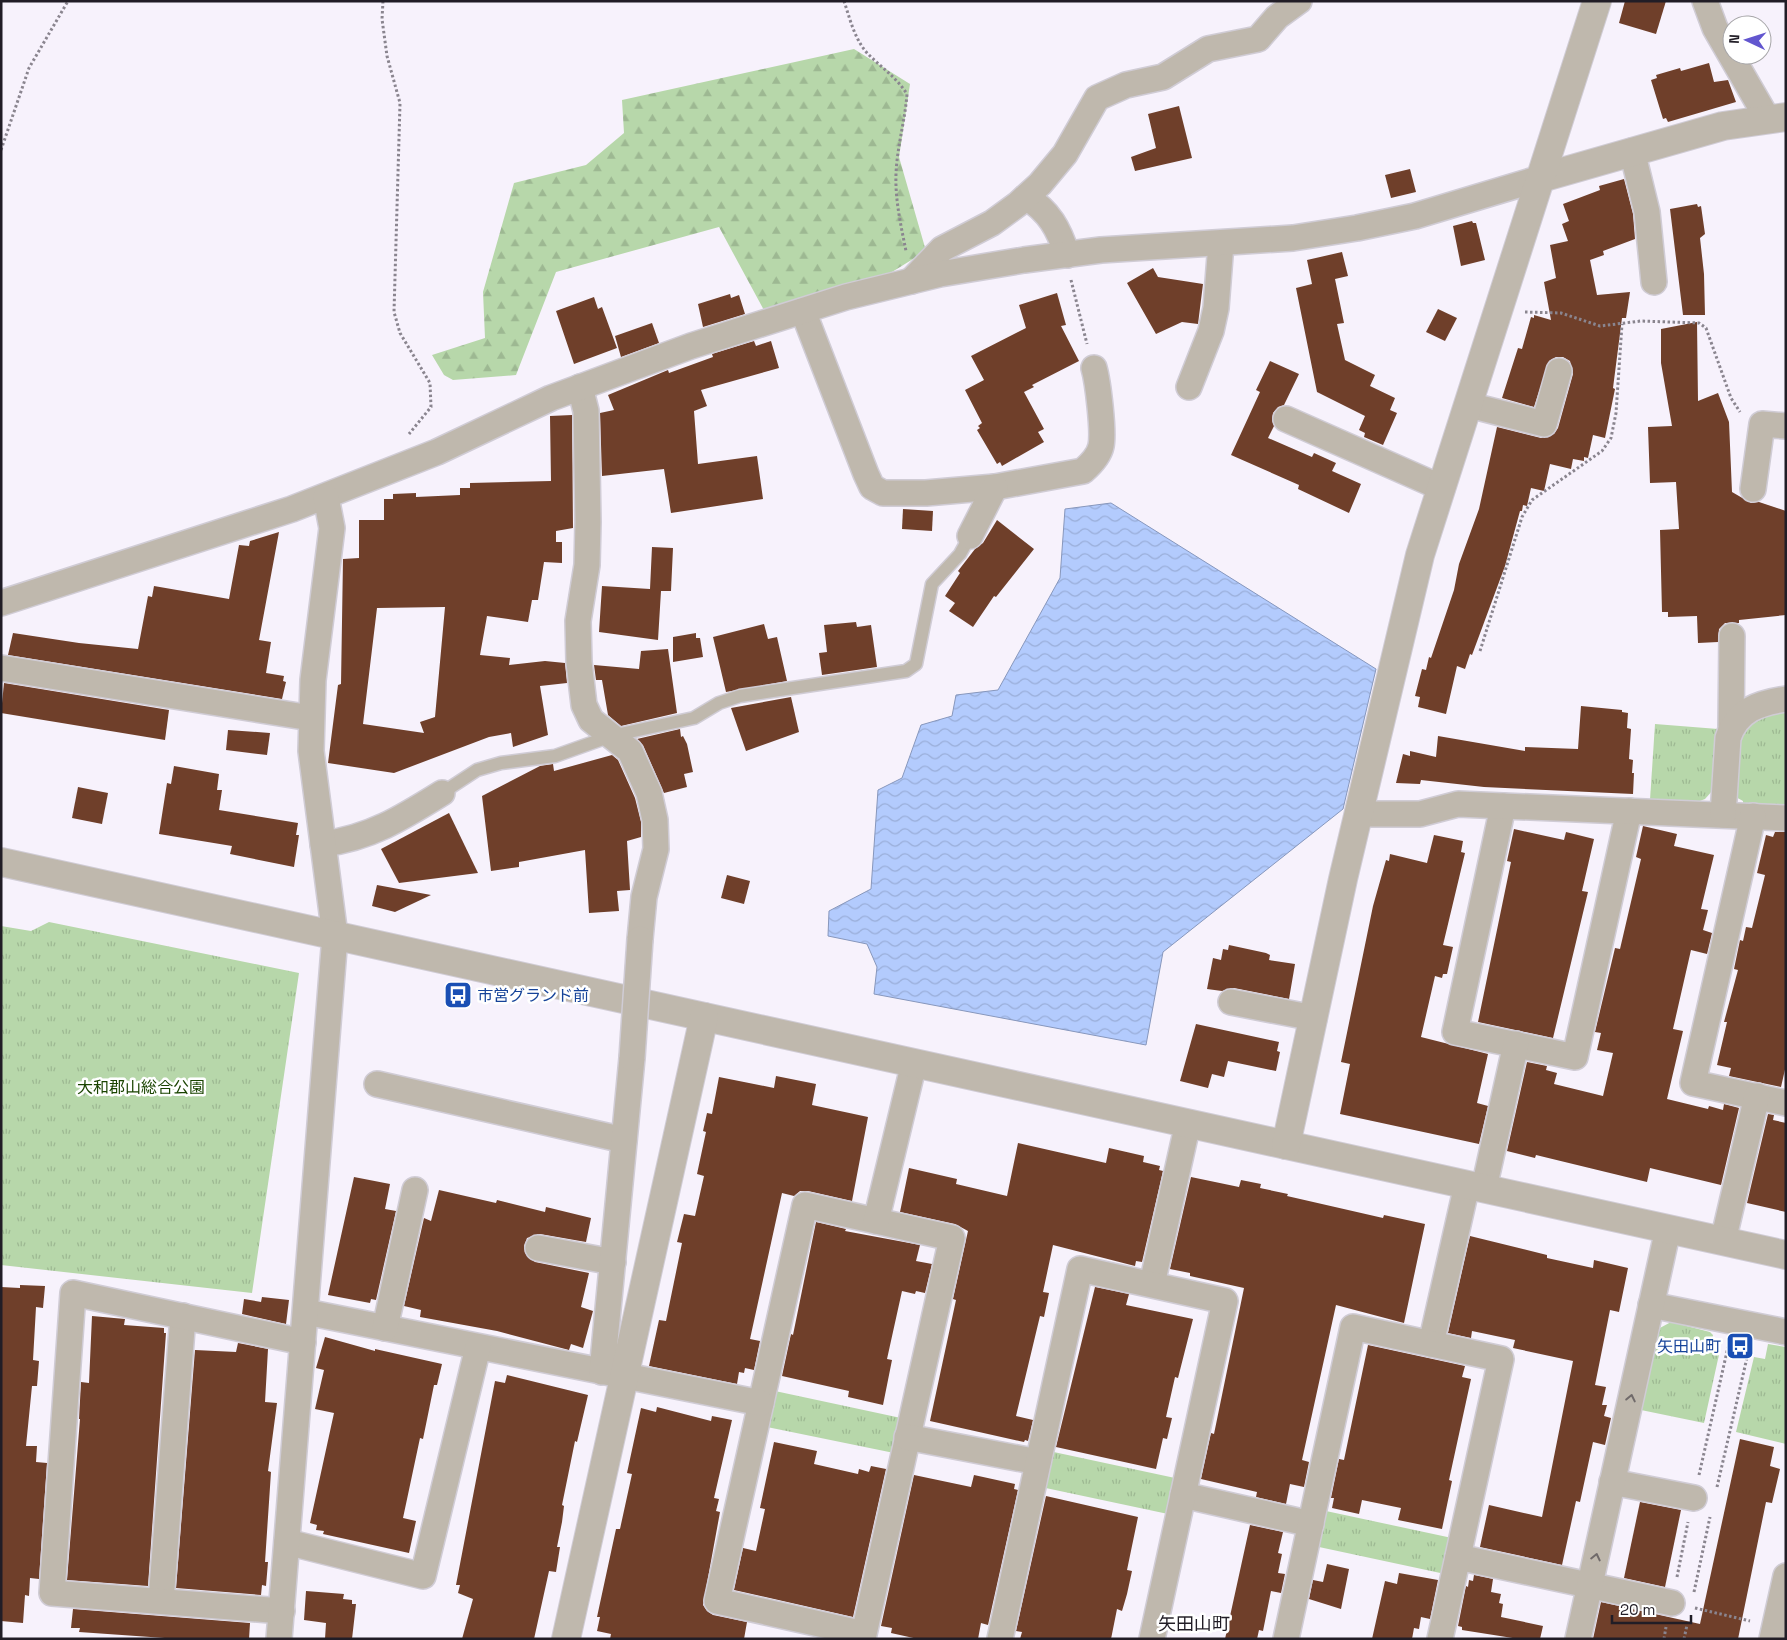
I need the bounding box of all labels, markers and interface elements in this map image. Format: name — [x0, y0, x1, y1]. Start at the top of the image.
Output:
north arrow — [1722, 15, 1772, 65]
text: N — [1725, 34, 1743, 44]
bus stop icon: 市営グランド前 — [443, 980, 473, 1010]
place label: 市営グランド前 — [477, 985, 589, 1006]
park label: 大和郡山総合公園 — [77, 1077, 205, 1098]
bus stop icon: 矢田山町 — [1725, 1331, 1755, 1361]
place label: 矢田山町 — [1657, 1336, 1721, 1357]
one-way arrow — [1625, 1394, 1636, 1403]
one-way arrow — [1590, 1553, 1601, 1561]
scale bar — [1612, 1592, 1691, 1624]
text: 20 m — [1620, 1600, 1655, 1619]
district label: 矢田山町 — [1158, 1612, 1230, 1635]

